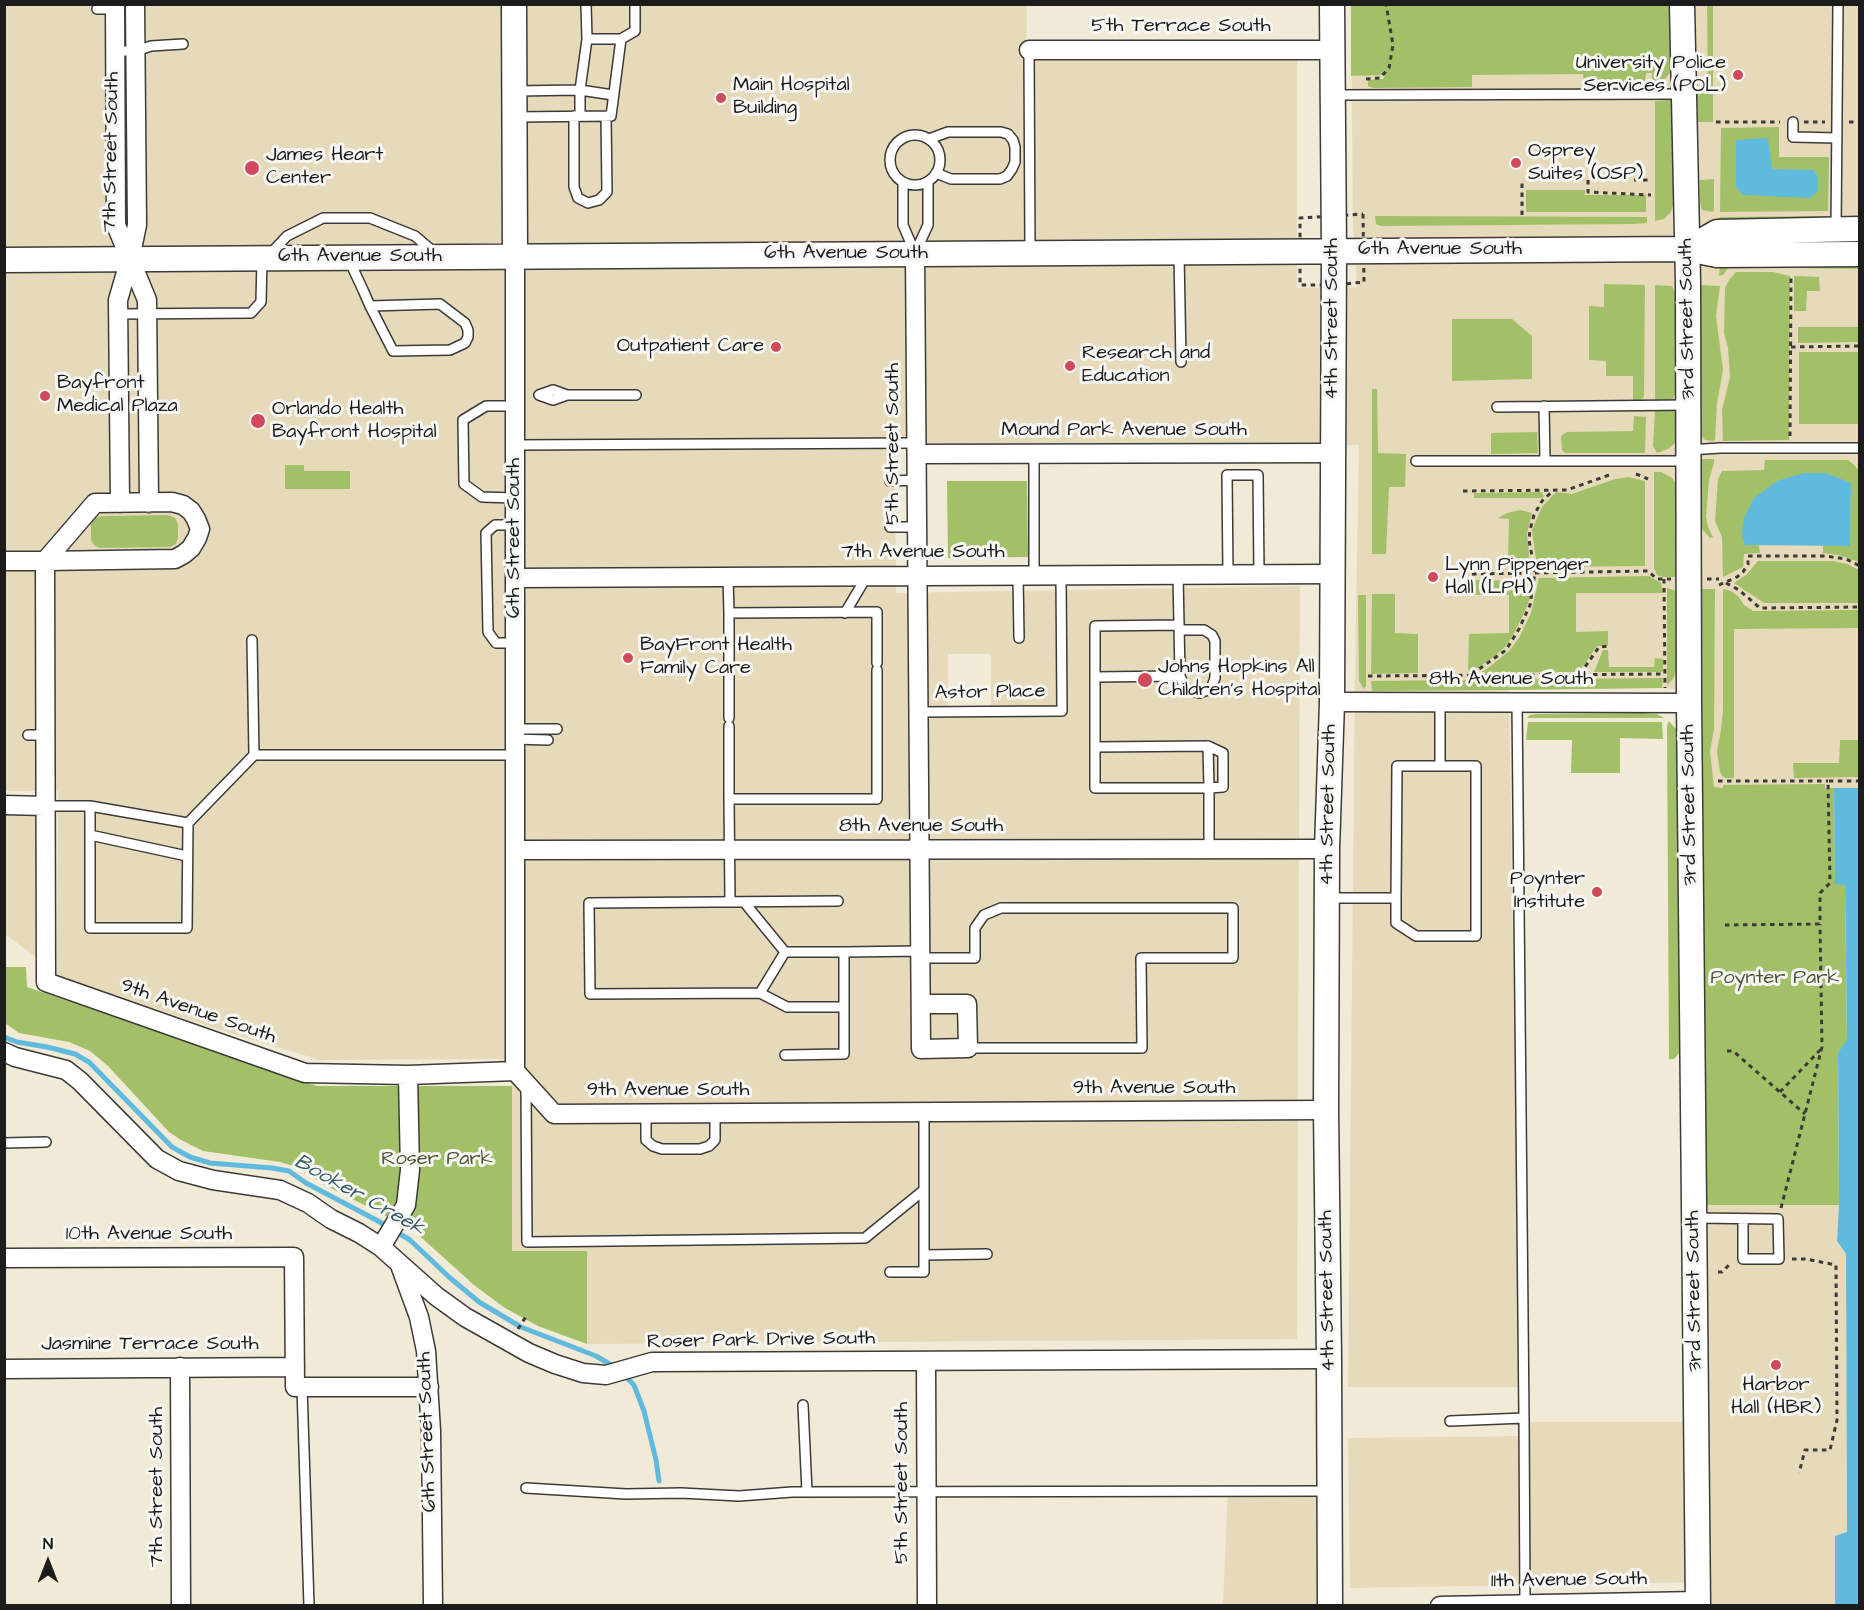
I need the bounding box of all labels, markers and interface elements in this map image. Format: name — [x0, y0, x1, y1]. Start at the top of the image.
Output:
street label: 5th Terrace South — [1091, 15, 1271, 39]
place label: University Police Services (POL) — [1576, 52, 1726, 99]
marker: University Police Services (POL) — [1731, 68, 1745, 82]
street label: 7th Street South — [99, 72, 125, 232]
place label: Main Hospital Building — [733, 74, 850, 121]
marker: Main Hospital Building — [714, 91, 728, 105]
place label: Osprey Suites (OSP) — [1528, 140, 1643, 187]
place label: James Heart Center — [266, 144, 383, 191]
marker: Osprey Suites (OSP) — [1509, 156, 1523, 170]
marker: James Heart Center — [243, 159, 261, 177]
street label: 4th Street South — [1321, 238, 1345, 400]
street label: 6th Avenue South — [1358, 238, 1522, 262]
street label: 3rd Street South — [1675, 238, 1701, 400]
street label: 6th Avenue South — [764, 242, 928, 266]
street label: 6th Avenue South — [278, 245, 442, 269]
place label: Outpatient Care — [617, 335, 764, 359]
marker: Outpatient Care — [769, 340, 783, 354]
place label: Research and Education — [1082, 342, 1210, 389]
marker: Research and Education — [1063, 359, 1077, 373]
street label: 5th Street South — [882, 363, 906, 525]
place label: Bayfront Medical Plaza — [57, 372, 178, 419]
marker: Bayfront Medical Plaza — [38, 389, 52, 403]
place label: Orlando Health Bayfront Hospital — [272, 398, 437, 445]
marker: Orlando Health Bayfront Hospital — [249, 412, 267, 430]
street label: Mound Park Avenue South — [1001, 419, 1247, 443]
street label: 6th Street South — [503, 458, 527, 618]
street label: 7th Avenue South — [841, 541, 1005, 565]
place label: Lynn Pippenger Hall (LPH) — [1445, 554, 1589, 601]
marker: Lynn Pippenger Hall (LPH) — [1426, 570, 1440, 584]
place label: BayFront Health Family Care — [640, 634, 792, 681]
marker: BayFront Health Family Care — [621, 651, 635, 665]
place label: Johns Hopkins All Children's Hospital — [1158, 656, 1321, 703]
street label: 8th Avenue South — [1429, 668, 1593, 692]
marker: Johns Hopkins All Children's Hospital — [1136, 671, 1154, 689]
street label: Astor Place — [934, 680, 1046, 706]
street label: 4th Street South — [1316, 724, 1342, 886]
street label: 3rd Street South — [1677, 724, 1703, 886]
street label: 8th Avenue South — [839, 815, 1003, 839]
place label: Poynter Institute — [1510, 868, 1585, 915]
marker: Poynter Institute — [1590, 885, 1604, 899]
park label: Poynter Park — [1710, 967, 1840, 991]
street label: 9th Avenue South — [117, 974, 279, 1050]
street label: 9th Avenue South — [1073, 1077, 1235, 1101]
street label: 9th Avenue South — [587, 1079, 749, 1103]
park label: Roser Park — [381, 1148, 493, 1172]
water label: Booker Creek — [290, 1150, 428, 1242]
street label: 4th Street South — [1315, 1210, 1341, 1372]
street label: 3rd Street South — [1682, 1210, 1708, 1372]
street label: 10th Avenue South — [66, 1223, 232, 1247]
street label: Roser Park Drive South — [647, 1327, 875, 1355]
street label: Jasmine Terrace South — [41, 1333, 259, 1357]
street label: 6th Street South — [413, 1351, 443, 1513]
marker: Harbor Hall (HBR) — [1769, 1358, 1783, 1372]
place label: Harbor Hall (HBR) — [1731, 1374, 1821, 1421]
street label: 5th Street South — [891, 1402, 915, 1564]
street label: 7th Street South — [146, 1407, 170, 1567]
north arrow — [18, 1532, 78, 1592]
text: N — [43, 1533, 53, 1555]
street label: 11th Avenue South — [1491, 1568, 1647, 1594]

